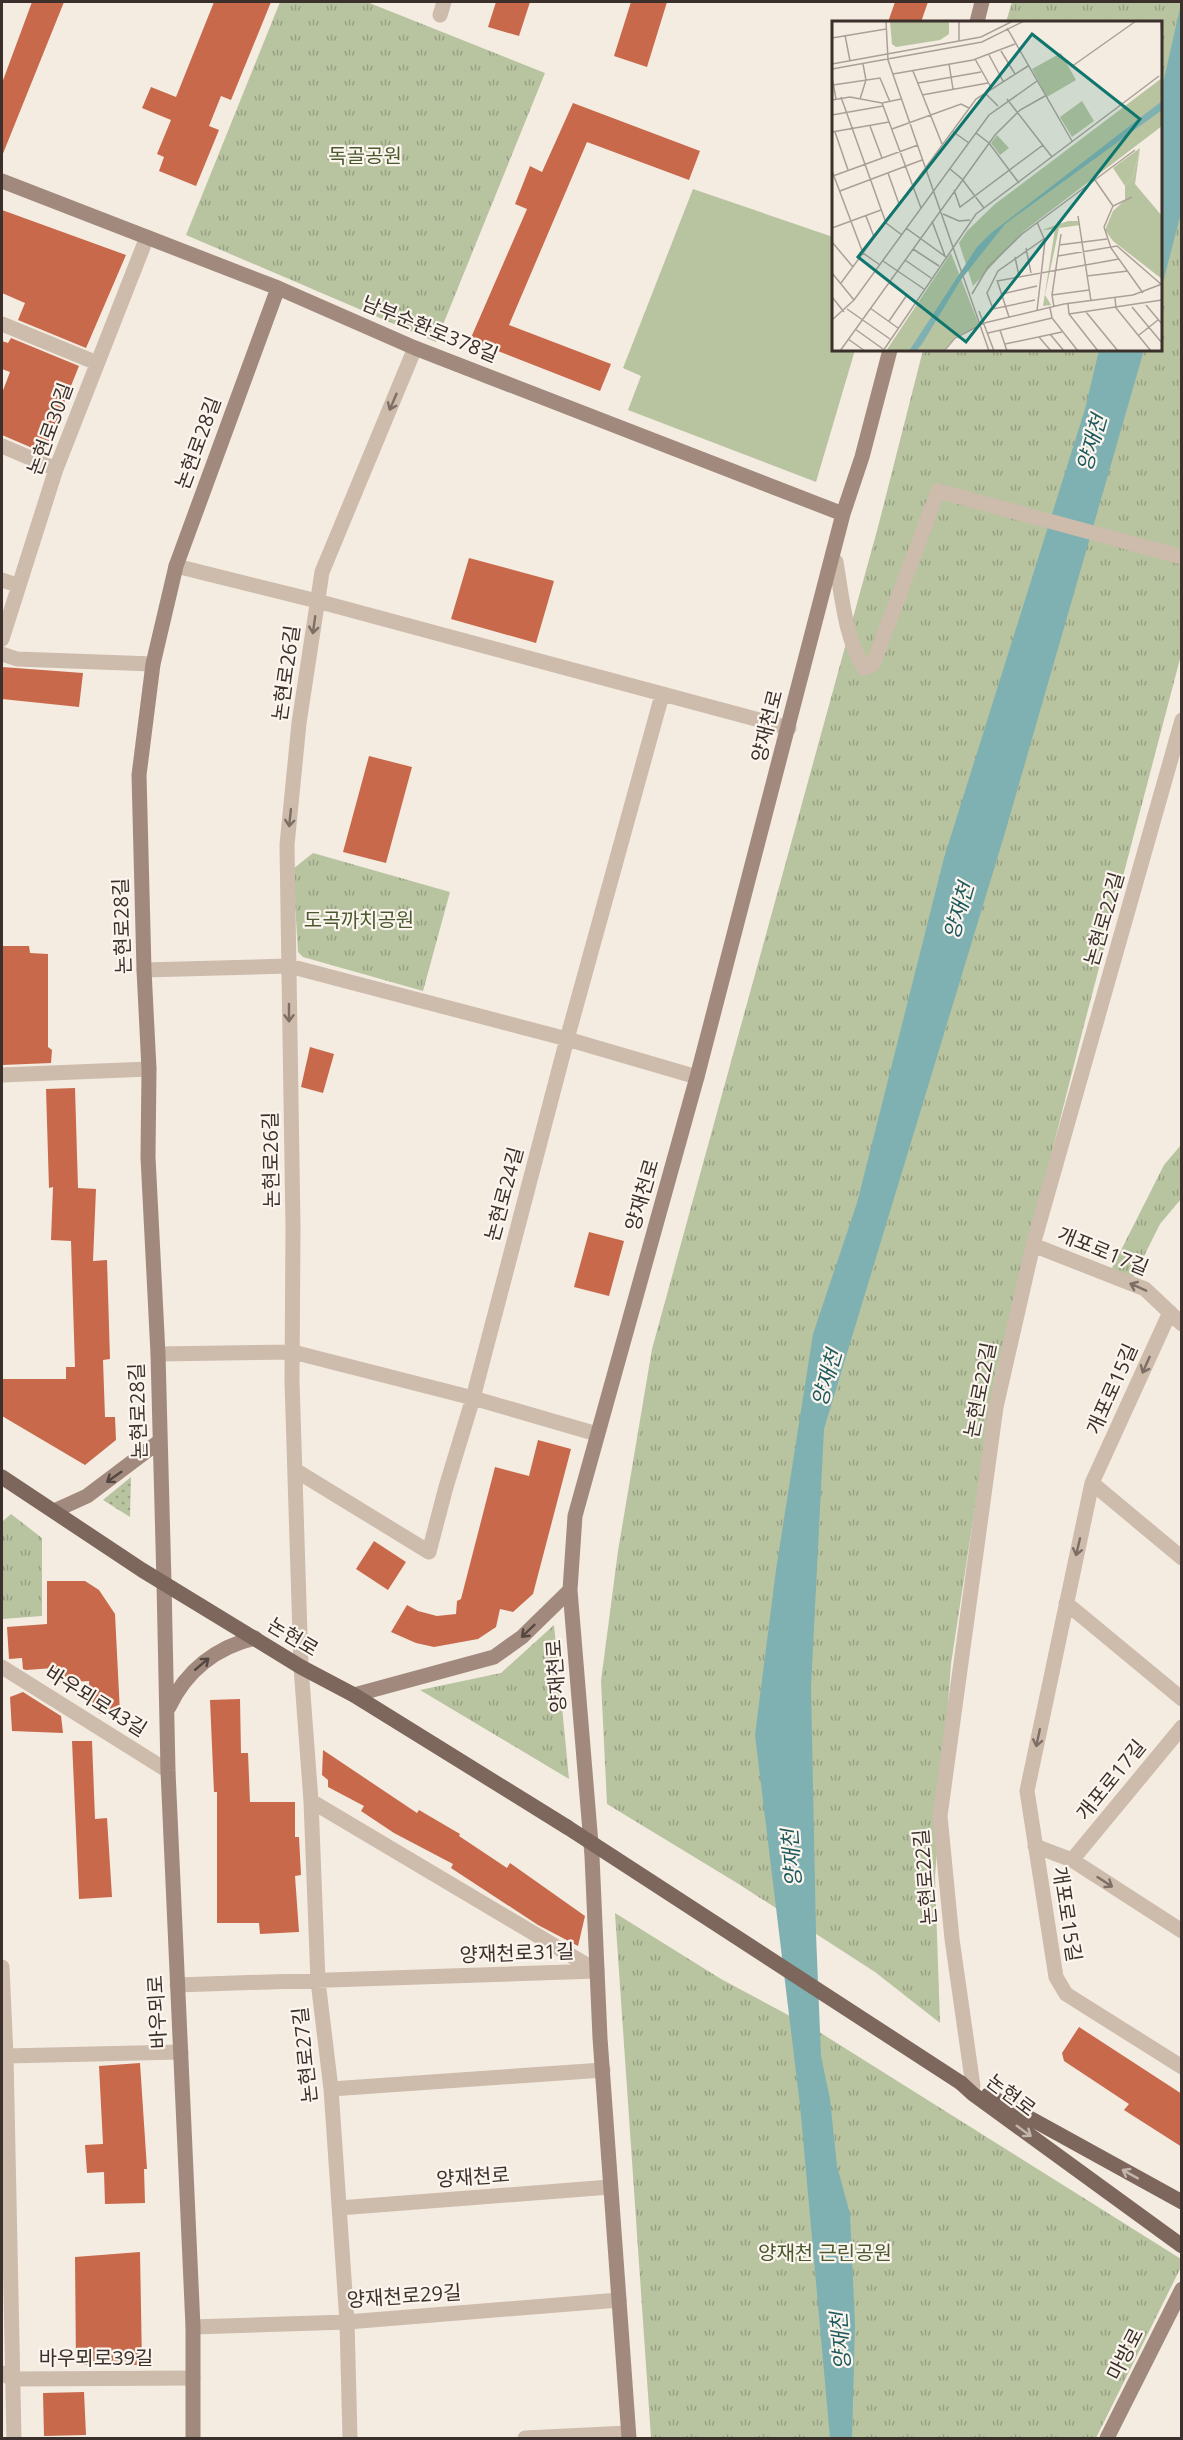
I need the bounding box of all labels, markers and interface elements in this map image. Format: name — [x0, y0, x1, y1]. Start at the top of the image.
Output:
inset map — [832, 21, 1162, 351]
park label: 독골공원 — [328, 142, 402, 169]
street label: 남부순환로378길 — [358, 289, 502, 368]
street label: 논현로30길 — [20, 379, 79, 479]
street label: 논현로28길 — [168, 393, 227, 493]
one-way arrow — [387, 393, 398, 411]
water label: 양재천 — [1070, 408, 1113, 474]
one-way arrow — [308, 614, 319, 634]
street label: 논현로26길 — [265, 623, 306, 723]
street label: 양재천로 — [745, 687, 789, 765]
one-way arrow — [284, 808, 295, 827]
street label: 논현로22길 — [1077, 869, 1130, 969]
water label: 양재천 — [937, 876, 980, 942]
street label: 논현로28길 — [106, 877, 137, 975]
park label: 도곡까치공원 — [304, 906, 414, 933]
one-way arrow — [284, 1002, 295, 1022]
street label: 논현로26길 — [256, 1112, 285, 1208]
street label: 논현로24길 — [478, 1144, 529, 1244]
street label: 양재천로 — [618, 1156, 665, 1234]
street label: 개포로17길 — [1053, 1220, 1153, 1281]
one-way arrow — [1129, 1280, 1147, 1292]
street label: 개포로15길 — [1080, 1339, 1143, 1438]
street label: 논현로22길 — [957, 1340, 1002, 1440]
water label: 양재천 — [805, 1343, 848, 1409]
one-way arrow — [1139, 1356, 1150, 1374]
street label: 논현로28길 — [122, 1362, 153, 1460]
one-way arrow — [106, 1471, 123, 1483]
one-way arrow — [1072, 1537, 1083, 1556]
street label: 논현로 — [263, 1611, 324, 1662]
one-way arrow — [521, 1624, 536, 1638]
street label: 양재천로 — [539, 1638, 572, 1714]
one-way arrow — [194, 1657, 209, 1671]
street label: 바우뫼로43길 — [40, 1659, 152, 1742]
one-way arrow — [1032, 1727, 1043, 1747]
street label: 개포로17길 — [1070, 1734, 1151, 1826]
water label: 양재천 — [775, 1826, 807, 1888]
street label: 논현로22길 — [907, 1828, 942, 1926]
street label: 개포로15길 — [1047, 1864, 1088, 1964]
one-way arrow — [1097, 1875, 1114, 1888]
street label: 양재천로31길 — [459, 1937, 575, 1968]
street label: 바우뫼로 — [141, 1975, 172, 2049]
street label: 논현로27길 — [286, 2006, 323, 2104]
street label: 논현로 — [981, 2067, 1041, 2122]
one-way arrow — [1015, 2125, 1031, 2137]
street label: 양재천로 — [435, 2160, 511, 2193]
one-way arrow — [1122, 2168, 1140, 2179]
park label: 양재천 근린공원 — [758, 2239, 892, 2266]
street label: 양재천로29길 — [346, 2278, 462, 2313]
water label: 양재천 — [824, 2309, 856, 2371]
street label: 마방로 — [1100, 2323, 1149, 2384]
street label: 바우뫼로39길 — [39, 2344, 153, 2371]

